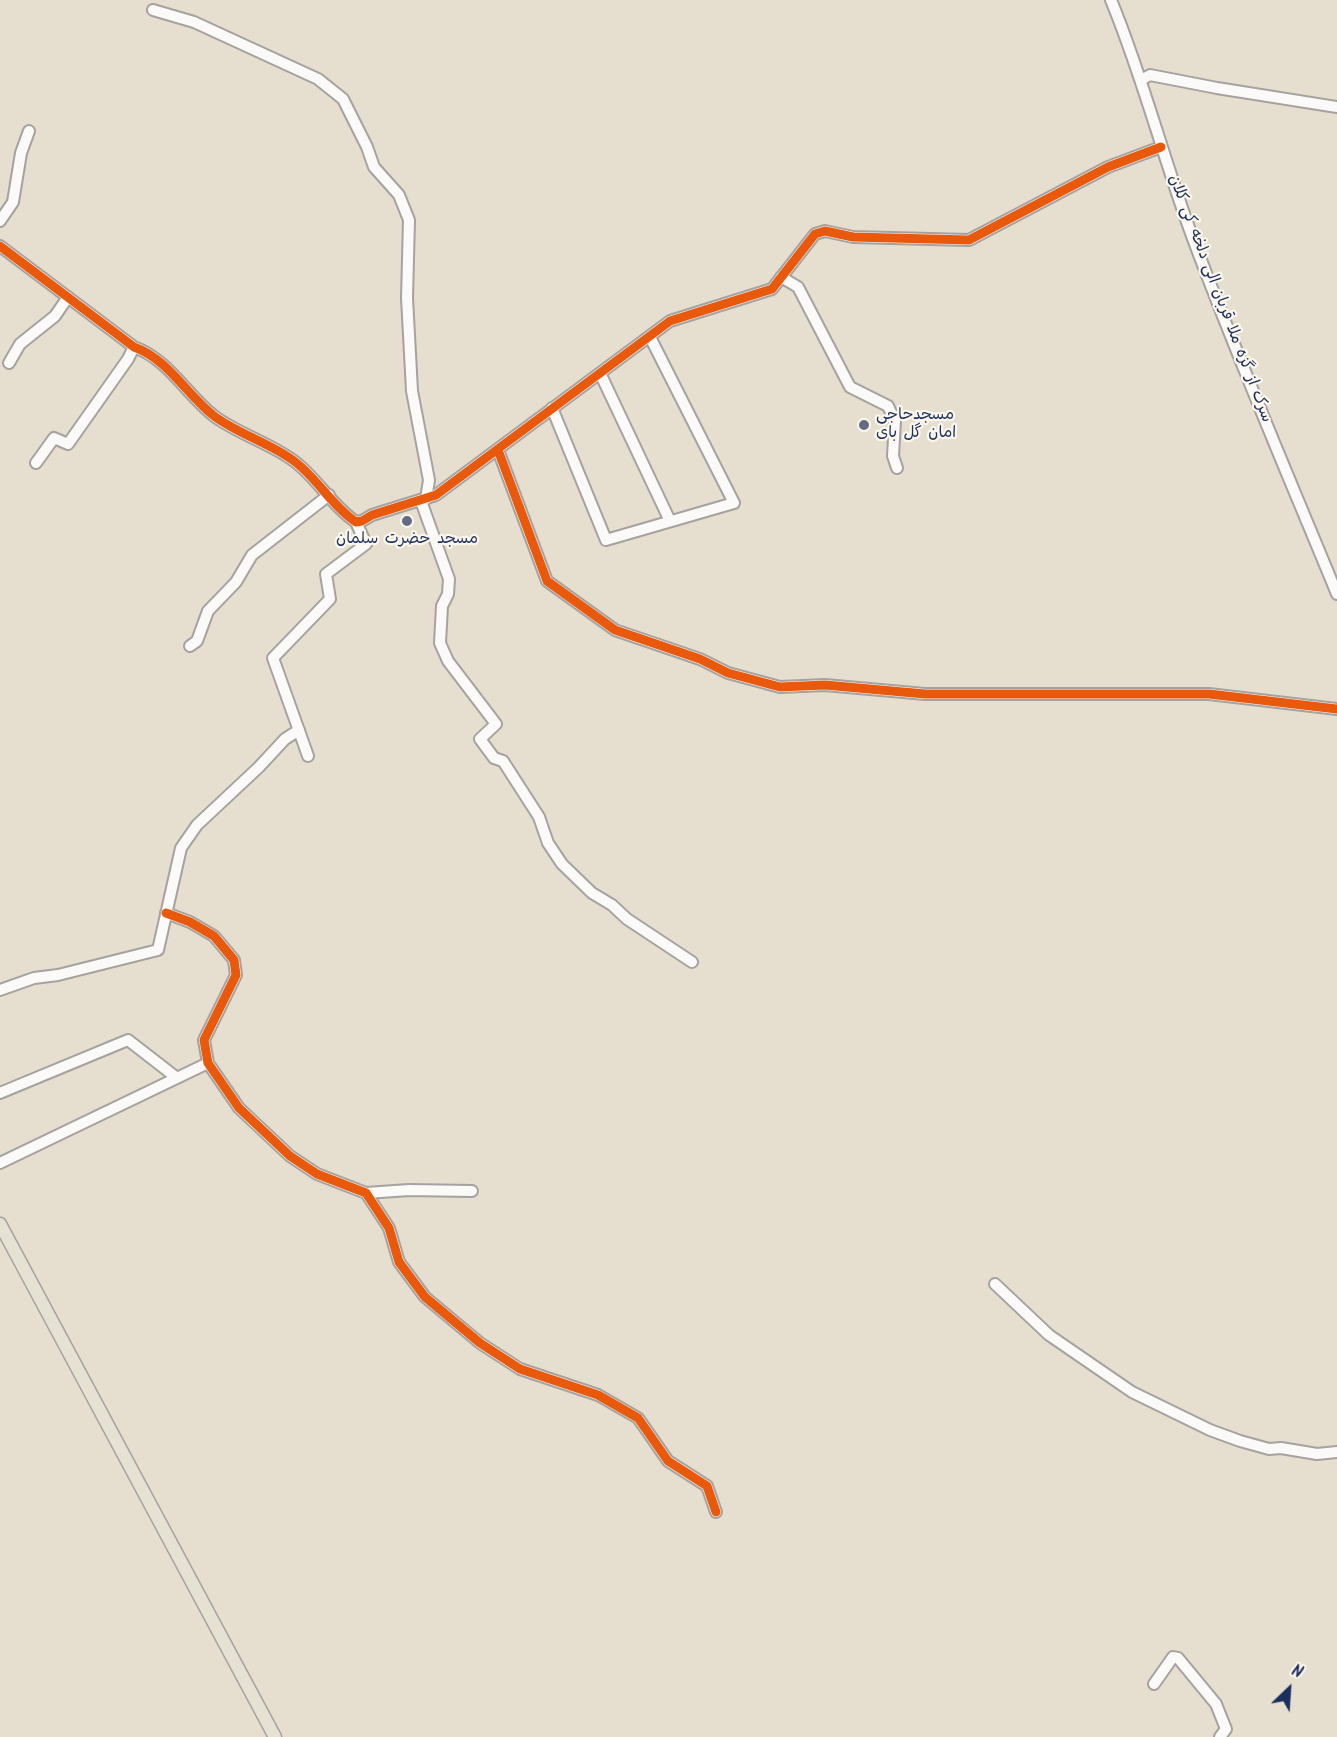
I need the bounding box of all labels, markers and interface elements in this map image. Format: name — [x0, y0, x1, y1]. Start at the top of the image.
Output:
street label: سرک از گزه ملا قربان الی دلخه کی کلان — [1163, 173, 1275, 425]
place label: مسجدحاجی امان گل بای — [876, 406, 956, 444]
marker: مسجدحاجی امان گل بای — [857, 418, 871, 432]
marker: مسجد حضرت سلمان — [400, 514, 414, 528]
place label: مسجد حضرت سلمان — [336, 530, 478, 550]
north arrow — [1259, 1659, 1319, 1719]
text: N — [1287, 1659, 1307, 1686]

